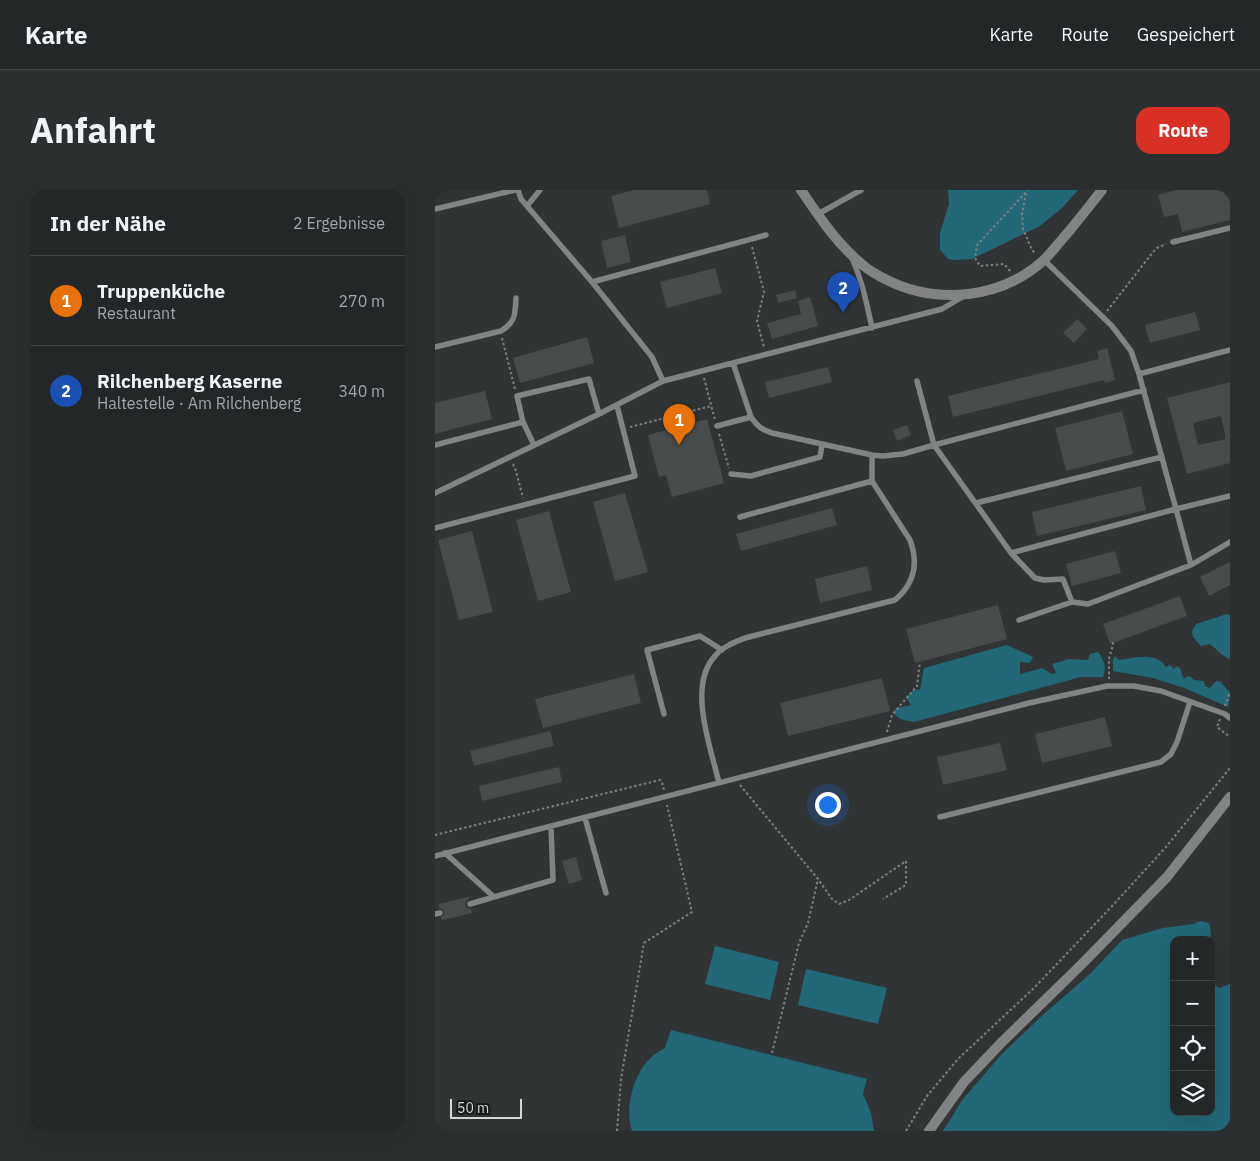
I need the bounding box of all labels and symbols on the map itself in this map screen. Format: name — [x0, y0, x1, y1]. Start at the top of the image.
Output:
pin: 2 — [827, 272, 859, 313]
pin: 1 — [663, 404, 695, 445]
your location — [815, 792, 841, 818]
scale bar — [450, 1096, 523, 1119]

